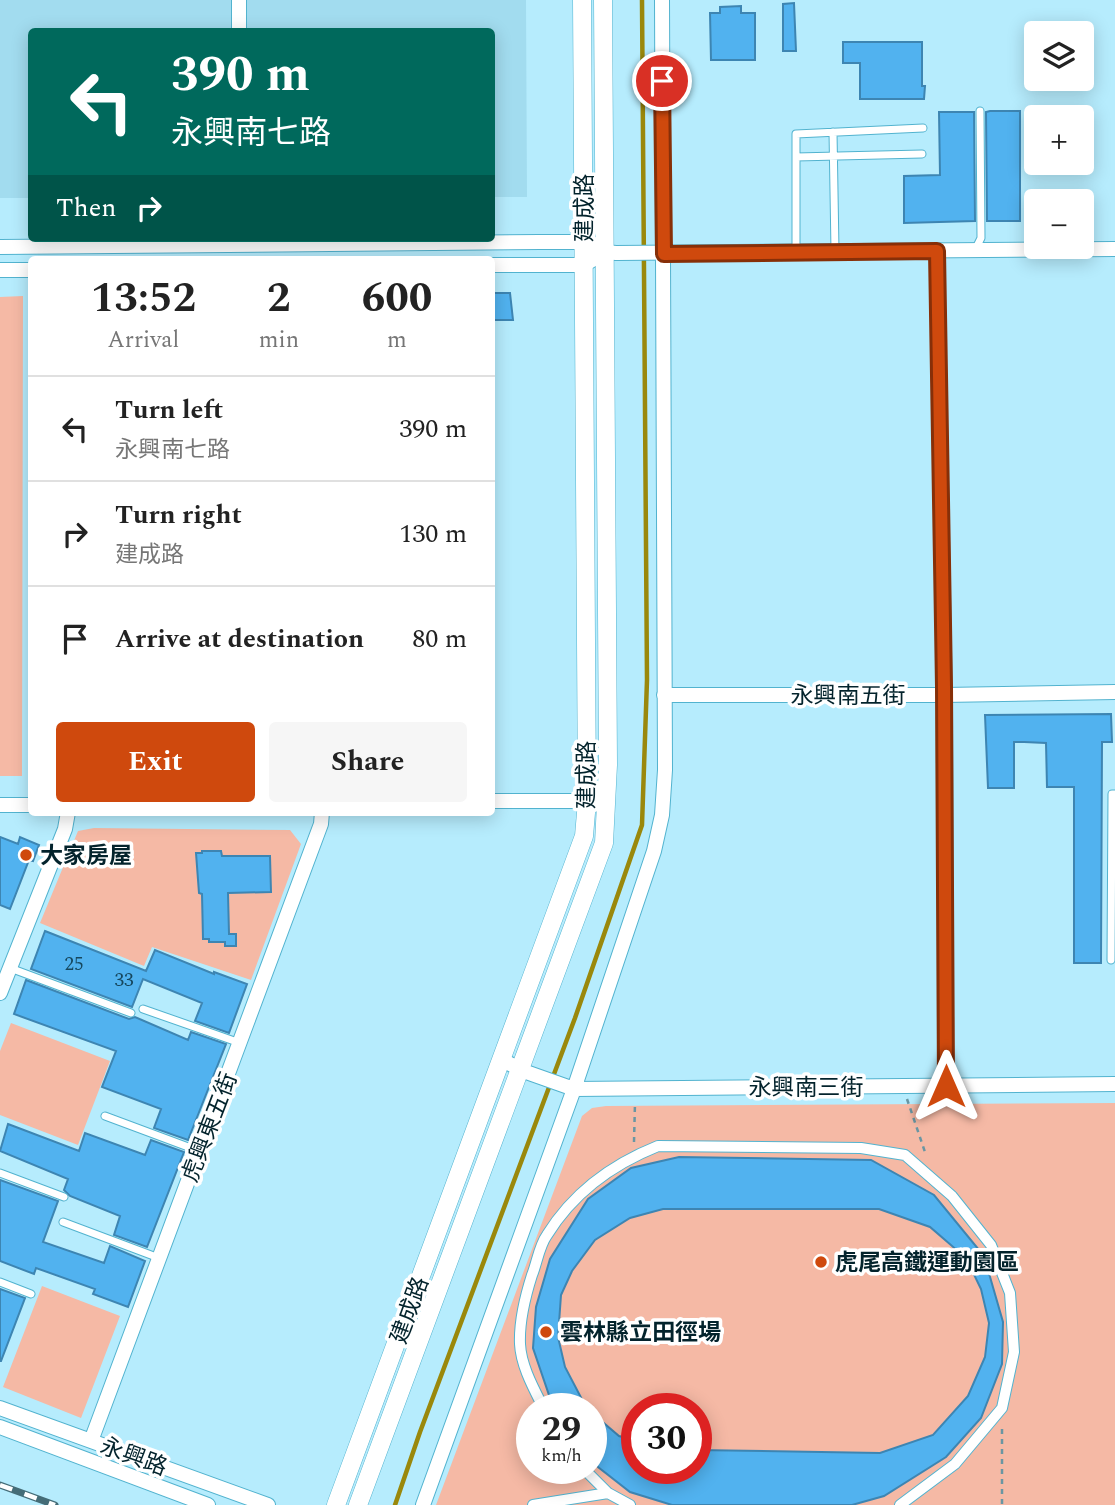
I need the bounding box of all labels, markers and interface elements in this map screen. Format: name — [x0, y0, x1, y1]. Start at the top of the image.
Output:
map controls — [1024, 21, 1094, 259]
button: layers — [1024, 21, 1094, 91]
text: 390 m — [171, 38, 310, 113]
pin — [632, 51, 692, 111]
icon: left — [56, 56, 147, 147]
icon: arrive — [643, 62, 681, 100]
button: + — [1024, 105, 1094, 175]
text: 永興南七路 — [171, 109, 331, 158]
street label: 建成路 — [568, 174, 603, 243]
text: Then — [56, 188, 116, 228]
icon: right — [130, 189, 168, 227]
button: − — [1024, 189, 1094, 259]
text: 13:52 — [91, 267, 196, 330]
text: 2 — [267, 267, 291, 330]
text: 600 — [362, 267, 432, 330]
text: Arrival — [108, 323, 179, 358]
text: min — [259, 323, 299, 358]
text: m — [387, 323, 407, 358]
text: Turn left — [115, 390, 223, 430]
text: 390 m — [399, 409, 467, 449]
icon: left — [56, 410, 94, 448]
text: 永興南七路 — [115, 433, 230, 468]
text: Turn right — [115, 495, 242, 535]
text: 130 m — [399, 514, 467, 554]
icon: right — [56, 515, 94, 553]
text: 建成路 — [115, 538, 184, 573]
text: Arrive at destination — [115, 619, 364, 659]
text: 80 m — [412, 619, 467, 659]
icon: arrive — [56, 620, 94, 658]
street label: 永興南五街 — [791, 679, 906, 714]
button: Exit — [56, 722, 255, 802]
button: Share — [269, 722, 467, 802]
street label: 建成路 — [570, 741, 605, 810]
place label: 大家房屋 — [40, 839, 132, 874]
marker: 大家房屋 — [18, 847, 34, 863]
house number: 25 — [64, 950, 84, 979]
house number: 33 — [114, 966, 134, 995]
position arrow — [909, 1049, 983, 1123]
street label: 虎興東五街 — [173, 1068, 247, 1187]
street label: 永興南三街 — [749, 1071, 864, 1106]
place label: 虎尾高鐵運動園區 — [835, 1246, 1019, 1281]
marker: 虎尾高鐵運動園區 — [813, 1254, 829, 1270]
street label: 建成路 — [382, 1272, 439, 1349]
place label: 雲林縣立田徑場 — [560, 1316, 721, 1351]
marker: 雲林縣立田徑場 — [538, 1324, 554, 1340]
speed limit sign: 30 — [621, 1393, 712, 1484]
text: 29 — [542, 1403, 581, 1456]
street label: 永興路 — [95, 1429, 172, 1486]
text: km/h — [541, 1442, 582, 1469]

